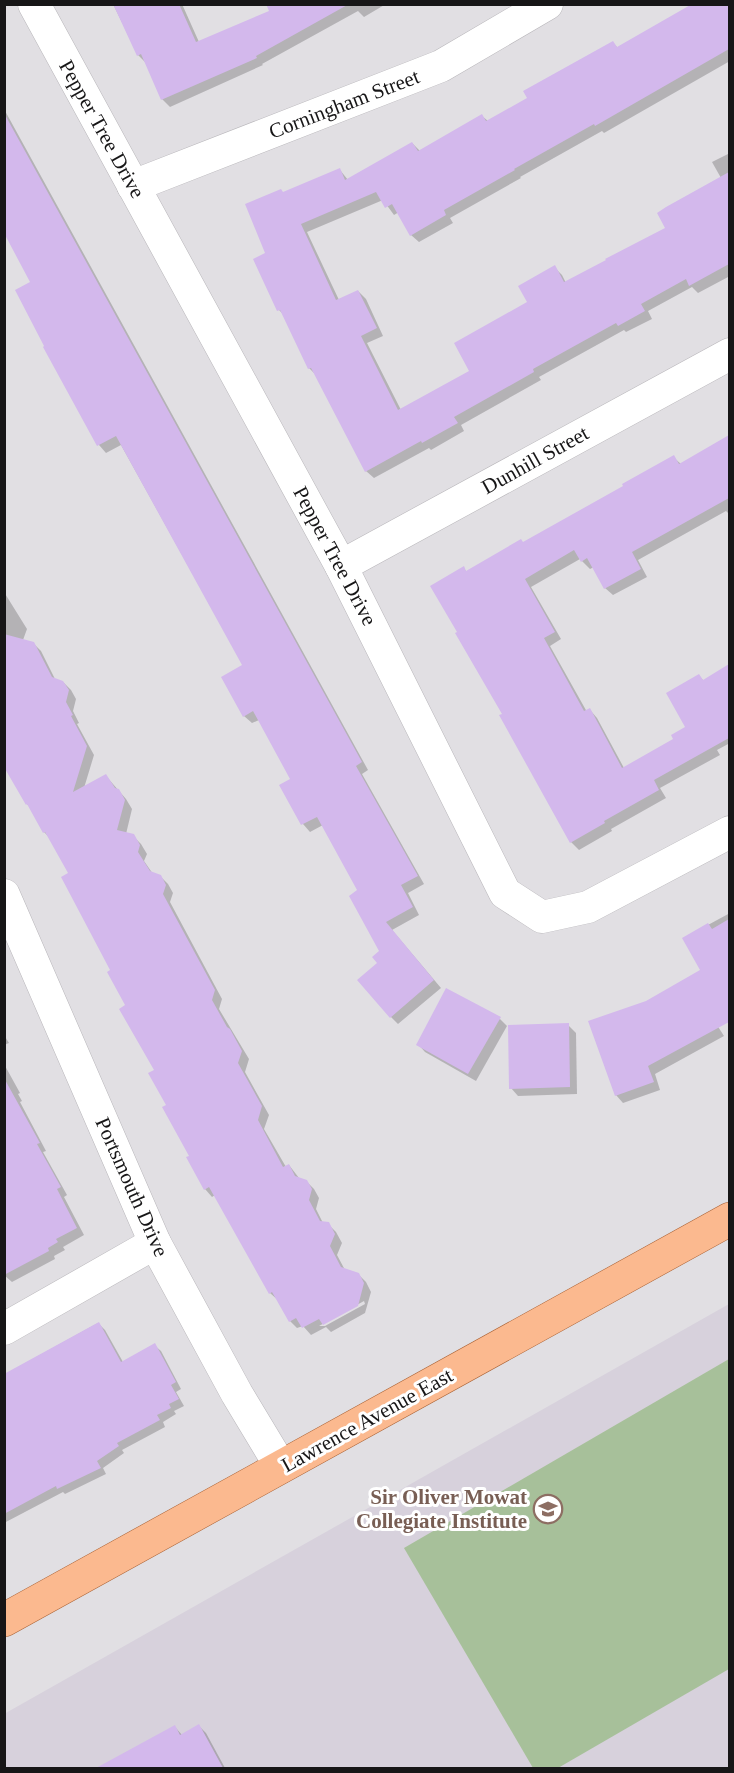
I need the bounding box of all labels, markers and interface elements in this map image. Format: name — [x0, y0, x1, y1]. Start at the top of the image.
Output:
street label: Pepper Tree Drive — [54, 56, 150, 202]
street label: Corningham Street — [265, 64, 423, 144]
street label: Dunhill Street — [477, 421, 593, 499]
street label: Pepper Tree Drive — [288, 482, 382, 630]
street label: Portsmouth Drive — [91, 1114, 173, 1260]
street label: Lawrence Avenue East — [277, 1363, 457, 1477]
place label: Sir Oliver Mowat Collegiate Institute — [356, 1485, 527, 1533]
school or university icon: Sir Oliver Mowat Collegiate Institute — [532, 1493, 564, 1525]

